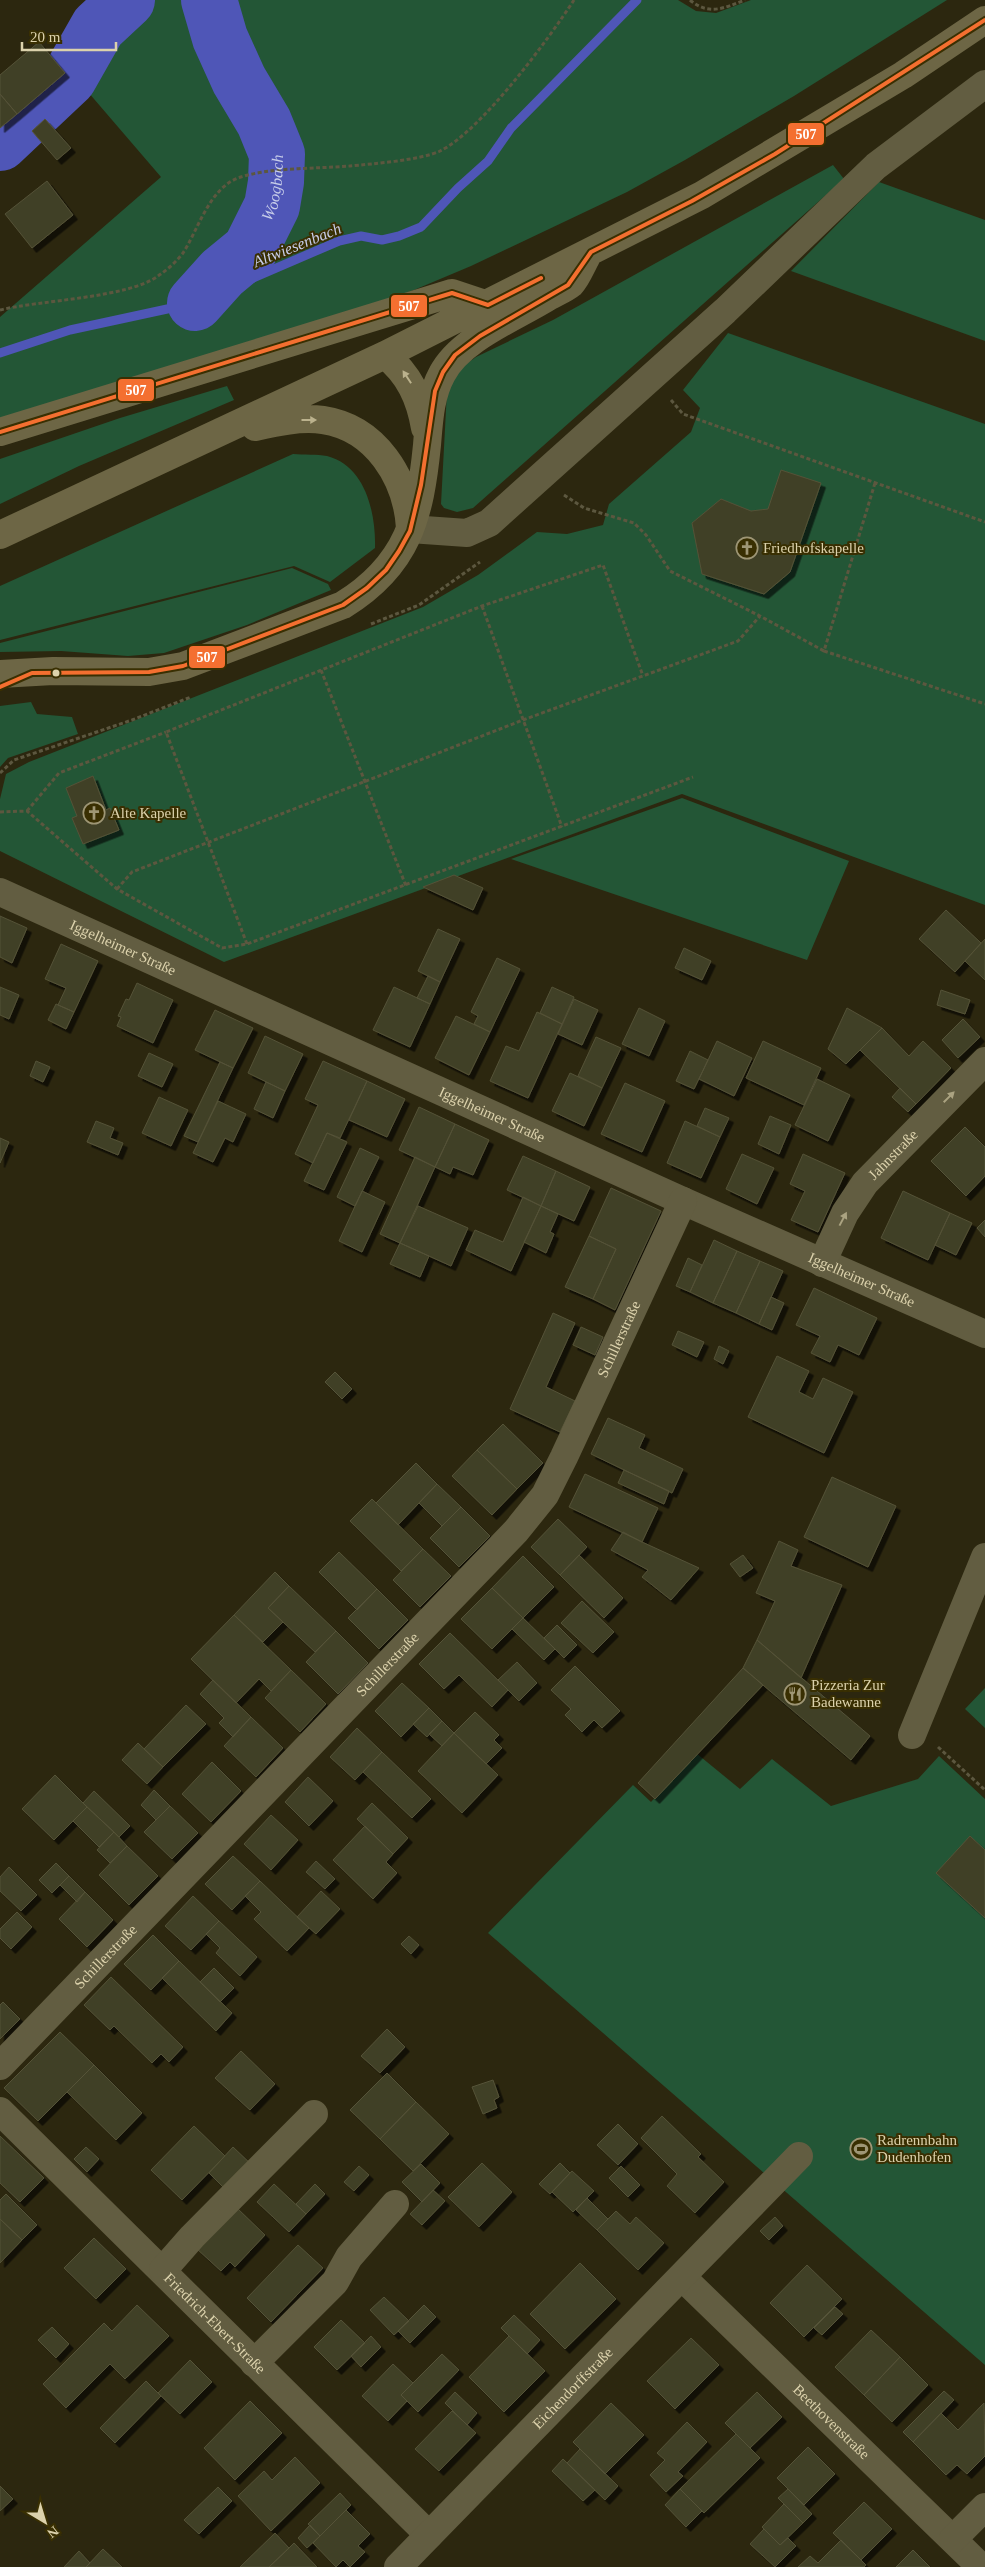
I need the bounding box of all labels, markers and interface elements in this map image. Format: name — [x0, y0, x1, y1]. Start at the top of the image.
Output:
scale bar — [22, 20, 116, 52]
text: 20 m — [30, 29, 61, 45]
line badge: 507 — [787, 122, 825, 146]
text: 507 — [796, 127, 817, 142]
water label: Woogbach — [258, 154, 285, 223]
water label: Altwiesenbach — [250, 220, 343, 271]
line badge: 507 — [390, 294, 428, 318]
text: 507 — [399, 299, 420, 314]
one-way arrow — [402, 371, 411, 384]
line badge: 507 — [117, 378, 155, 402]
text: 507 — [126, 383, 147, 398]
one-way arrow — [301, 416, 317, 424]
church icon: Friedhofskapelle — [735, 536, 759, 560]
place label: Friedhofskapelle — [763, 540, 864, 556]
line badge: 507 — [188, 645, 226, 669]
text: 507 — [197, 650, 218, 665]
unlabelled marker — [51, 668, 61, 678]
church icon: Alte Kapelle — [82, 801, 106, 825]
place label: Alte Kapelle — [110, 805, 187, 821]
street label: Iggelheimer Straße — [67, 917, 179, 979]
street label: Iggelheimer Straße — [436, 1084, 548, 1146]
one-way arrow — [943, 1091, 955, 1103]
street label: Jahnstraße — [865, 1126, 921, 1183]
one-way arrow — [838, 1212, 847, 1225]
street label: Iggelheimer Straße — [806, 1249, 918, 1310]
street label: Schillerstraße — [594, 1298, 644, 1380]
street label: Schillerstraße — [353, 1629, 422, 1700]
place label: Pizzeria Zur Badewanne — [811, 1677, 885, 1710]
restaurant icon: Pizzeria Zur Badewanne — [783, 1682, 807, 1706]
street label: Schillerstraße — [71, 1921, 140, 1992]
place label: Radrennbahn Dudenhofen — [877, 2132, 957, 2165]
sports icon: Radrennbahn Dudenhofen — [849, 2137, 873, 2161]
street label: Friedrich-Ebert-Straße — [161, 2270, 269, 2377]
street label: Eichendorffstraße — [529, 2344, 616, 2432]
street label: Beethovenstraße — [790, 2381, 873, 2463]
north arrow — [20, 2497, 70, 2547]
text: N — [44, 2523, 61, 2541]

